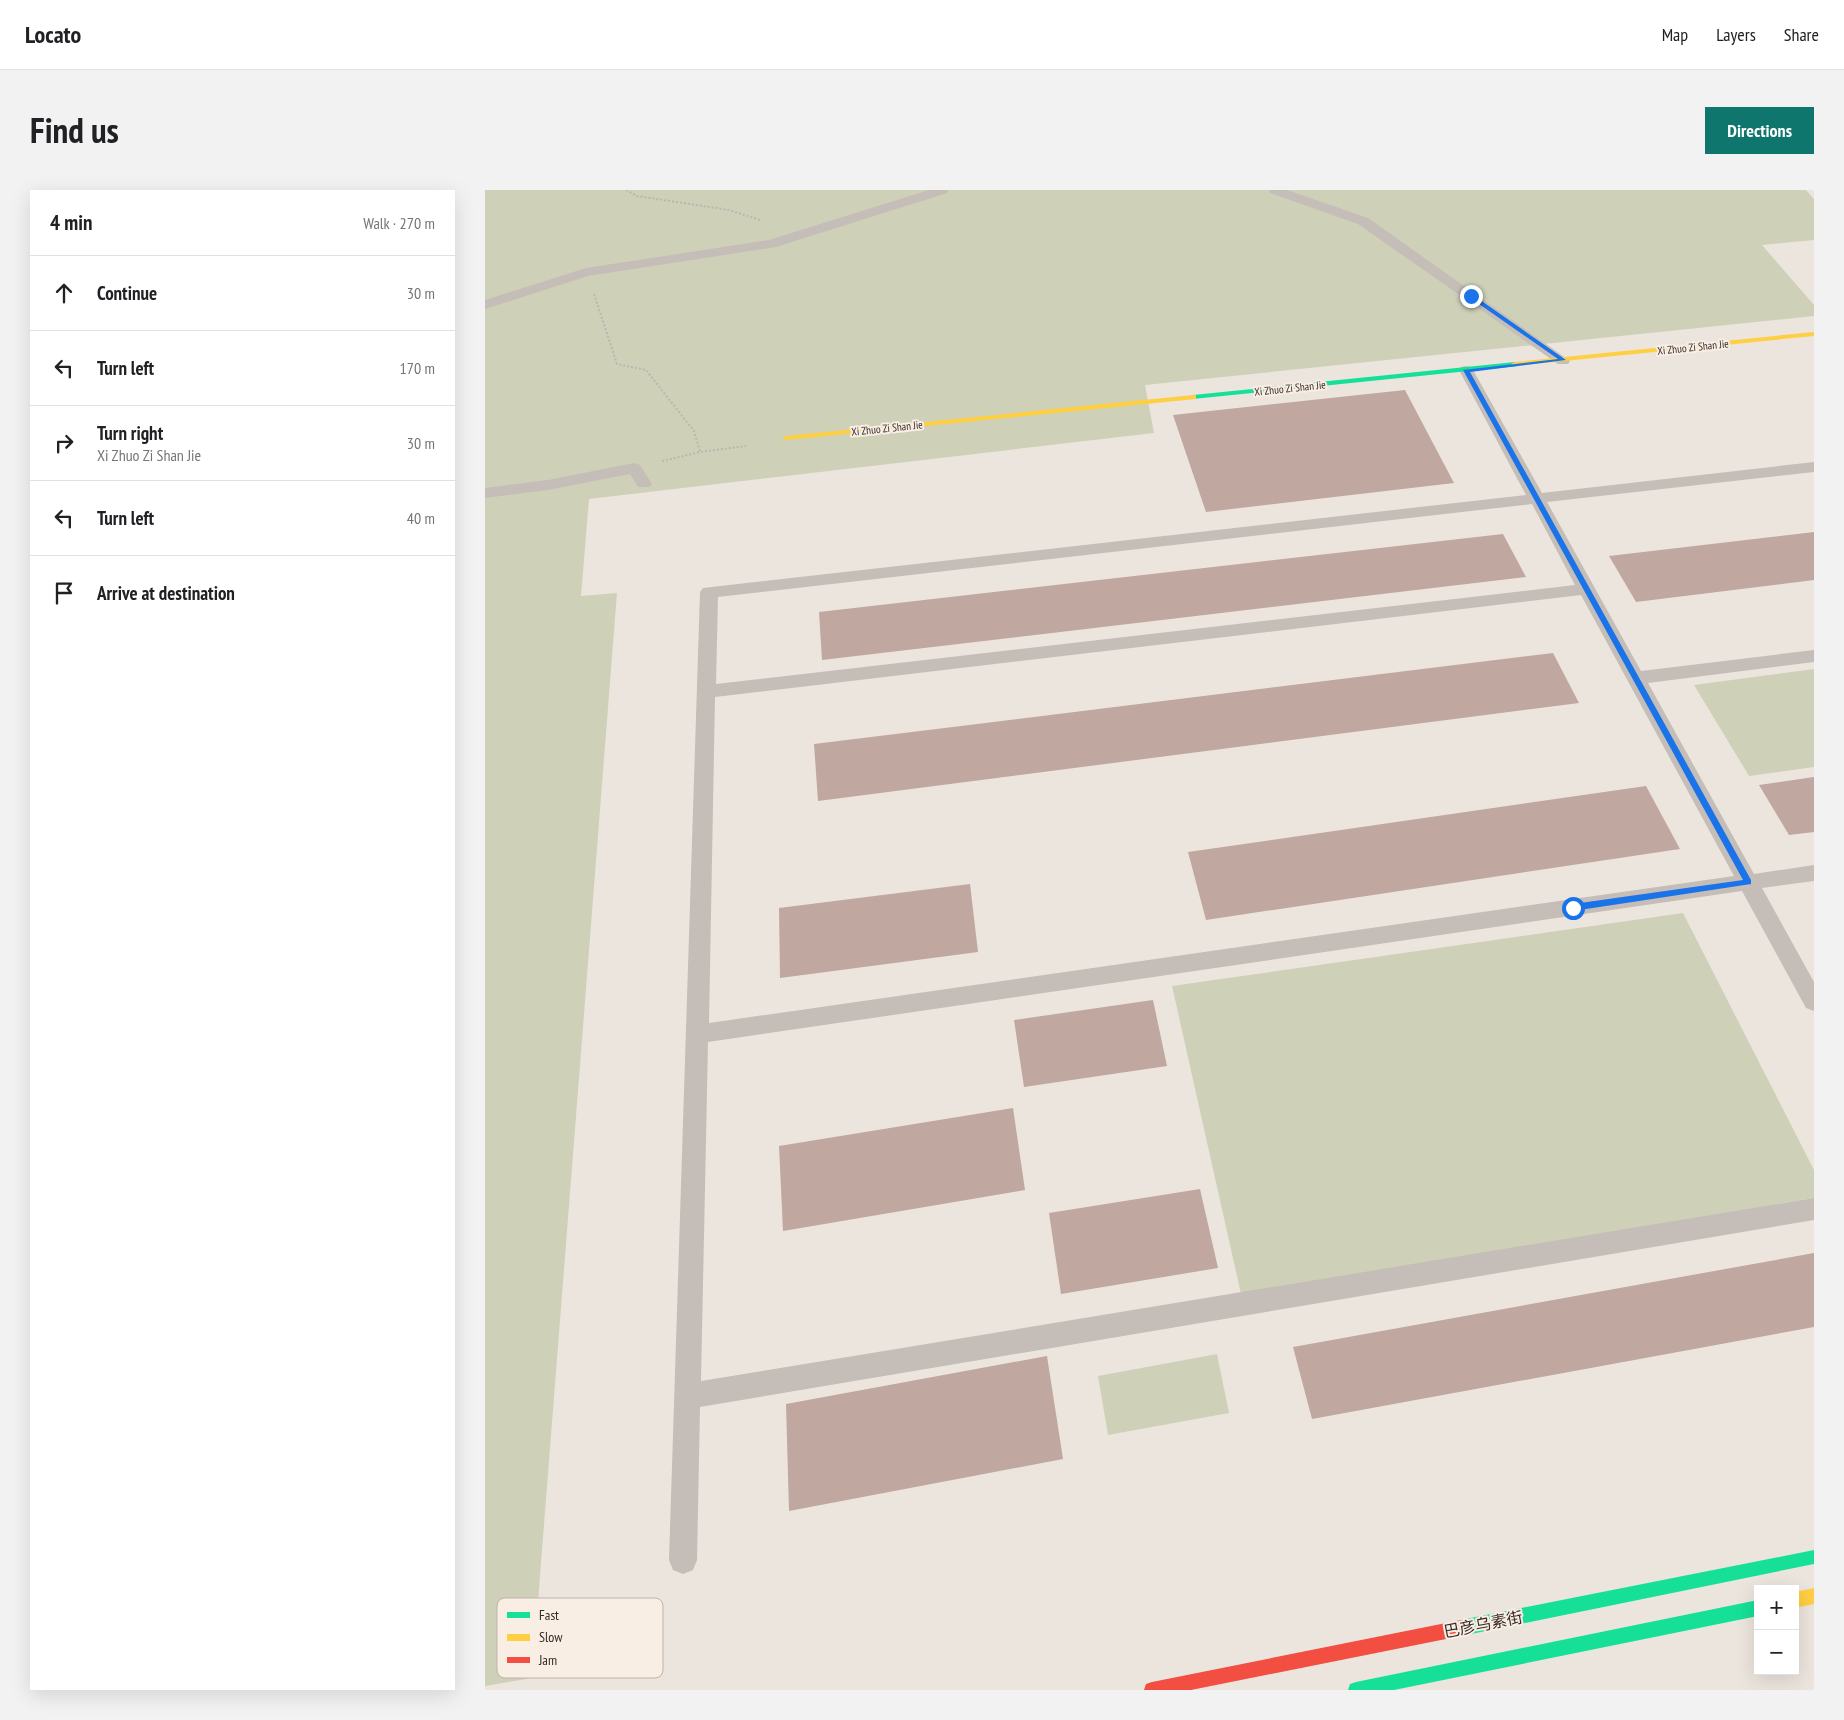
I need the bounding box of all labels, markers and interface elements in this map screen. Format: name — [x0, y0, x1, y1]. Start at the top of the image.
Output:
text: Locato — [25, 19, 81, 50]
text: Map — [1662, 23, 1688, 46]
text: Layers — [1716, 23, 1756, 46]
text: Share — [1784, 23, 1819, 46]
text: Find us — [30, 107, 119, 153]
button: Directions — [1705, 107, 1814, 154]
text: 4 min — [50, 209, 92, 236]
text: Walk · 270 m — [363, 213, 435, 233]
icon: ahead — [50, 279, 78, 307]
text: Continue — [97, 281, 157, 305]
text: 30 m — [407, 283, 435, 303]
route end — [1460, 285, 1483, 308]
street label: Xi Zhuo Zi Shan Jie — [1657, 336, 1730, 358]
icon: left — [50, 354, 78, 382]
text: Turn left — [97, 356, 154, 380]
text: 170 m — [400, 358, 435, 378]
street label: Xi Zhuo Zi Shan Jie — [1254, 377, 1327, 399]
street label: Xi Zhuo Zi Shan Jie — [851, 417, 924, 439]
text: Turn right — [97, 421, 163, 445]
icon: right — [50, 429, 78, 457]
text: 30 m — [407, 433, 435, 453]
text: Xi Zhuo Zi Shan Jie — [97, 445, 201, 465]
icon: left — [50, 504, 78, 532]
text: Turn left — [97, 506, 154, 530]
text: 40 m — [407, 508, 435, 528]
icon: arrive — [50, 579, 78, 607]
text: Arrive at destination — [97, 581, 235, 605]
route start — [1562, 897, 1585, 920]
map controls — [1754, 1585, 1799, 1675]
button: + — [1754, 1585, 1799, 1630]
legend — [497, 1598, 663, 1678]
text: Fast — [539, 1606, 559, 1624]
street label: 巴彦乌素街 — [1442, 1607, 1524, 1641]
text: Slow — [539, 1628, 563, 1646]
button: − — [1754, 1630, 1799, 1675]
text: Jam — [538, 1651, 557, 1669]

